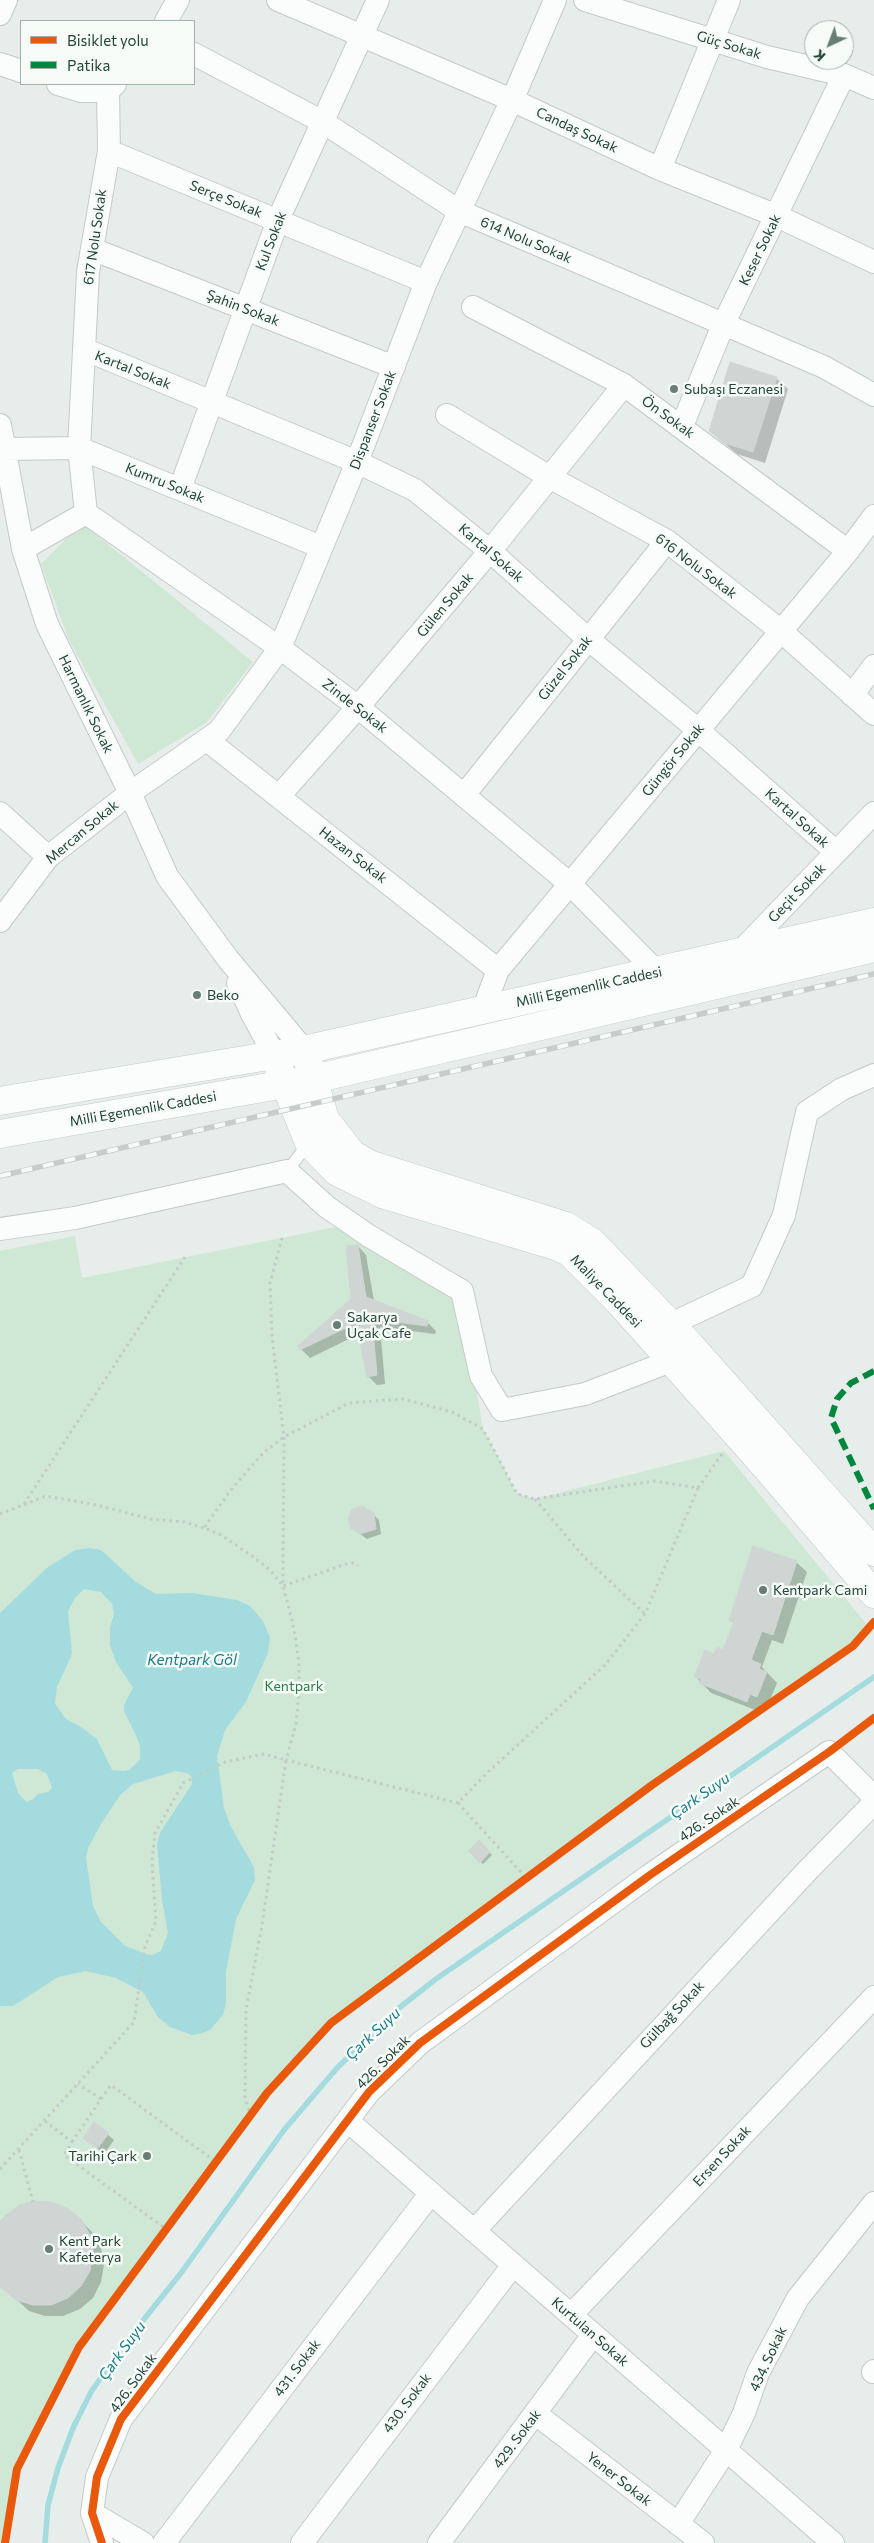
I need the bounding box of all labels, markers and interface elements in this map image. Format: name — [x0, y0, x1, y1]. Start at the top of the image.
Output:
legend — [20, 20, 195, 85]
north arrow — [804, 20, 854, 70]
street label: Güç Sokak — [695, 27, 763, 63]
text: Bisiklet yolu — [67, 31, 149, 49]
text: K — [810, 46, 828, 65]
text: Patika — [67, 56, 110, 74]
street label: Candaş Sokak — [533, 104, 621, 156]
street label: Serçe Sokak — [187, 177, 265, 221]
street label: 617 Nolu Sokak — [80, 188, 110, 286]
street label: Kul Sokak — [252, 209, 290, 273]
street label: Keser Sokak — [735, 212, 785, 288]
street label: 614 Nolu Sokak — [478, 213, 574, 267]
street label: Şahin Sokak — [204, 286, 282, 330]
street label: Kartal Sokak — [92, 347, 174, 393]
street label: Dispanser Sokak — [346, 368, 400, 472]
place label: Subaşı Eczanesi — [684, 381, 783, 397]
marker: Subaşı Eczanesi — [668, 383, 680, 395]
street label: Ön Sokak — [638, 392, 698, 442]
street label: Kumru Sokak — [123, 459, 207, 507]
street label: Kartal Sokak — [455, 520, 527, 586]
street label: 616 Nolu Sokak — [652, 530, 740, 602]
street label: Gülen Sokak — [413, 569, 477, 641]
street label: Güzel Sokak — [534, 632, 596, 704]
street label: Harmanlık Sokak — [55, 652, 117, 756]
street label: Zinde Sokak — [319, 675, 391, 737]
street label: Güngör Sokak — [638, 720, 708, 800]
street label: Kartal Sokak — [761, 785, 833, 851]
street label: Mercan Sokak — [42, 797, 122, 867]
street label: Hazan Sokak — [316, 823, 390, 887]
street label: Geçit Sokak — [765, 860, 829, 926]
street label: Milli Egemenlik Caddesi — [514, 963, 664, 1011]
place label: Beko — [207, 987, 239, 1003]
marker: Beko — [191, 989, 203, 1001]
street label: Milli Egemenlik Caddesi — [68, 1088, 218, 1130]
street label: Maliye Caddesi — [567, 1251, 645, 1331]
place label: Sakarya Uçak Cafe — [347, 1309, 411, 1341]
marker: Sakarya Uçak Cafe — [331, 1319, 343, 1331]
place label: Kentpark Cami — [773, 1582, 867, 1598]
marker: Kentpark Cami — [757, 1584, 769, 1596]
water label: Kentpark Göl — [147, 1651, 237, 1669]
park label: Kentpark — [265, 1678, 323, 1694]
water label: Çark Suyu — [667, 1769, 733, 1823]
street label: 426. Sokak — [676, 1793, 742, 1845]
street label: Gülbağ Sokak — [636, 1978, 708, 2052]
water label: Çark Suyu — [342, 2004, 404, 2064]
street label: 426. Sokak — [353, 2032, 413, 2092]
street label: Ersen Sokak — [690, 2122, 754, 2190]
place label: Tarihi Çark — [68, 2148, 137, 2164]
marker: Tarihi Çark — [141, 2150, 153, 2162]
place label: Kent Park Kafeterya — [59, 2233, 121, 2266]
marker: Kent Park Kafeterya — [43, 2243, 55, 2255]
street label: Kurtulan Sokak — [548, 2294, 632, 2370]
water label: Çark Suyu — [95, 2318, 149, 2384]
street label: 434. Sokak — [746, 2324, 790, 2394]
street label: 431. Sokak — [270, 2336, 324, 2400]
street label: 426. Sokak — [106, 2350, 160, 2416]
street label: 430. Sokak — [379, 2370, 435, 2436]
street label: 429. Sokak — [489, 2406, 545, 2472]
street label: Yener Sokak — [583, 2448, 655, 2510]

